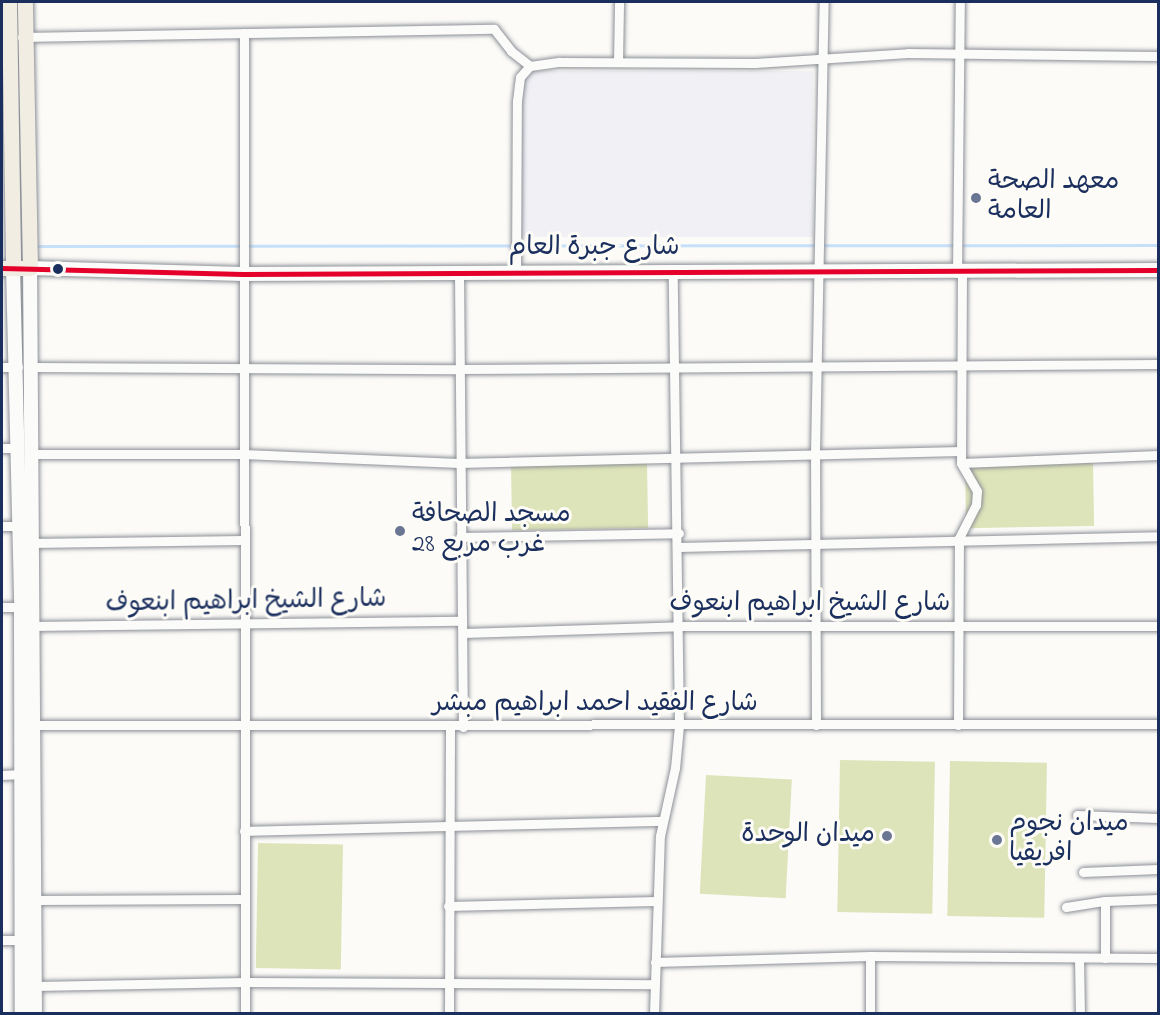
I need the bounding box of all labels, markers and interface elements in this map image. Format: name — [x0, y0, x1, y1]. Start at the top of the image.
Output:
place label: معهد الصحة العامة — [988, 167, 1119, 228]
marker: معهد الصحة العامة — [969, 191, 983, 205]
street label: شارع جبرة العام — [508, 233, 680, 265]
unlabelled marker — [52, 263, 64, 275]
place label: مسجد الصحافة غرب مربع 28 — [412, 500, 571, 562]
marker: مسجد الصحافة غرب مربع 28 — [393, 524, 407, 538]
street label: شارع الشيخ ابراهيم ابنعوف — [105, 585, 387, 621]
street label: شارع الشيخ ابراهيم ابنعوف — [670, 589, 950, 621]
street label: شارع الفقيد احمد ابراهيم مبشر — [432, 689, 758, 721]
place label: ميدان نجوم افريقيا — [1009, 809, 1129, 870]
place label: ميدان الوحدة — [741, 820, 875, 852]
marker: ميدان الوحدة — [880, 829, 894, 843]
marker: ميدان نجوم افريقيا — [990, 833, 1004, 847]

